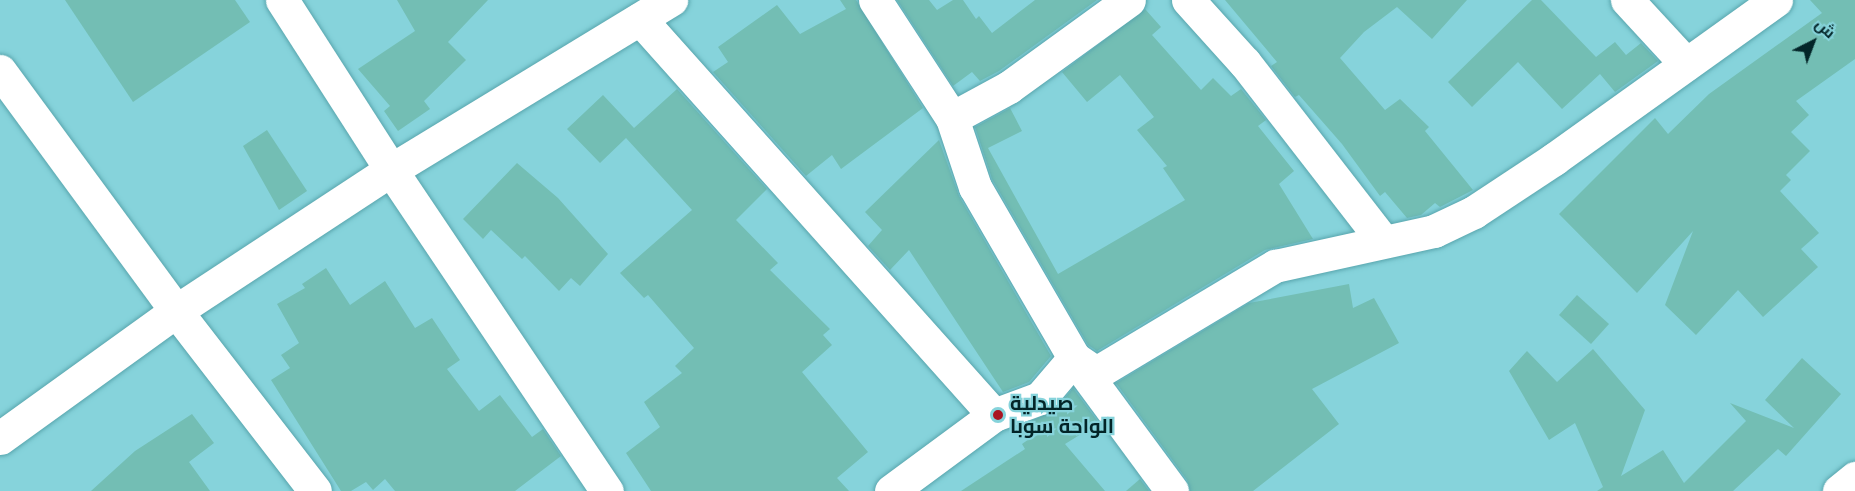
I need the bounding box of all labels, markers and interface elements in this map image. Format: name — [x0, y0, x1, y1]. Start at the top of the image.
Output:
north arrow — [1783, 12, 1843, 72]
text: ش — [1811, 14, 1839, 43]
place label: صيدلية الواحة سوبا — [1010, 392, 1114, 439]
marker: صيدلية الواحة سوبا — [991, 408, 1005, 422]

